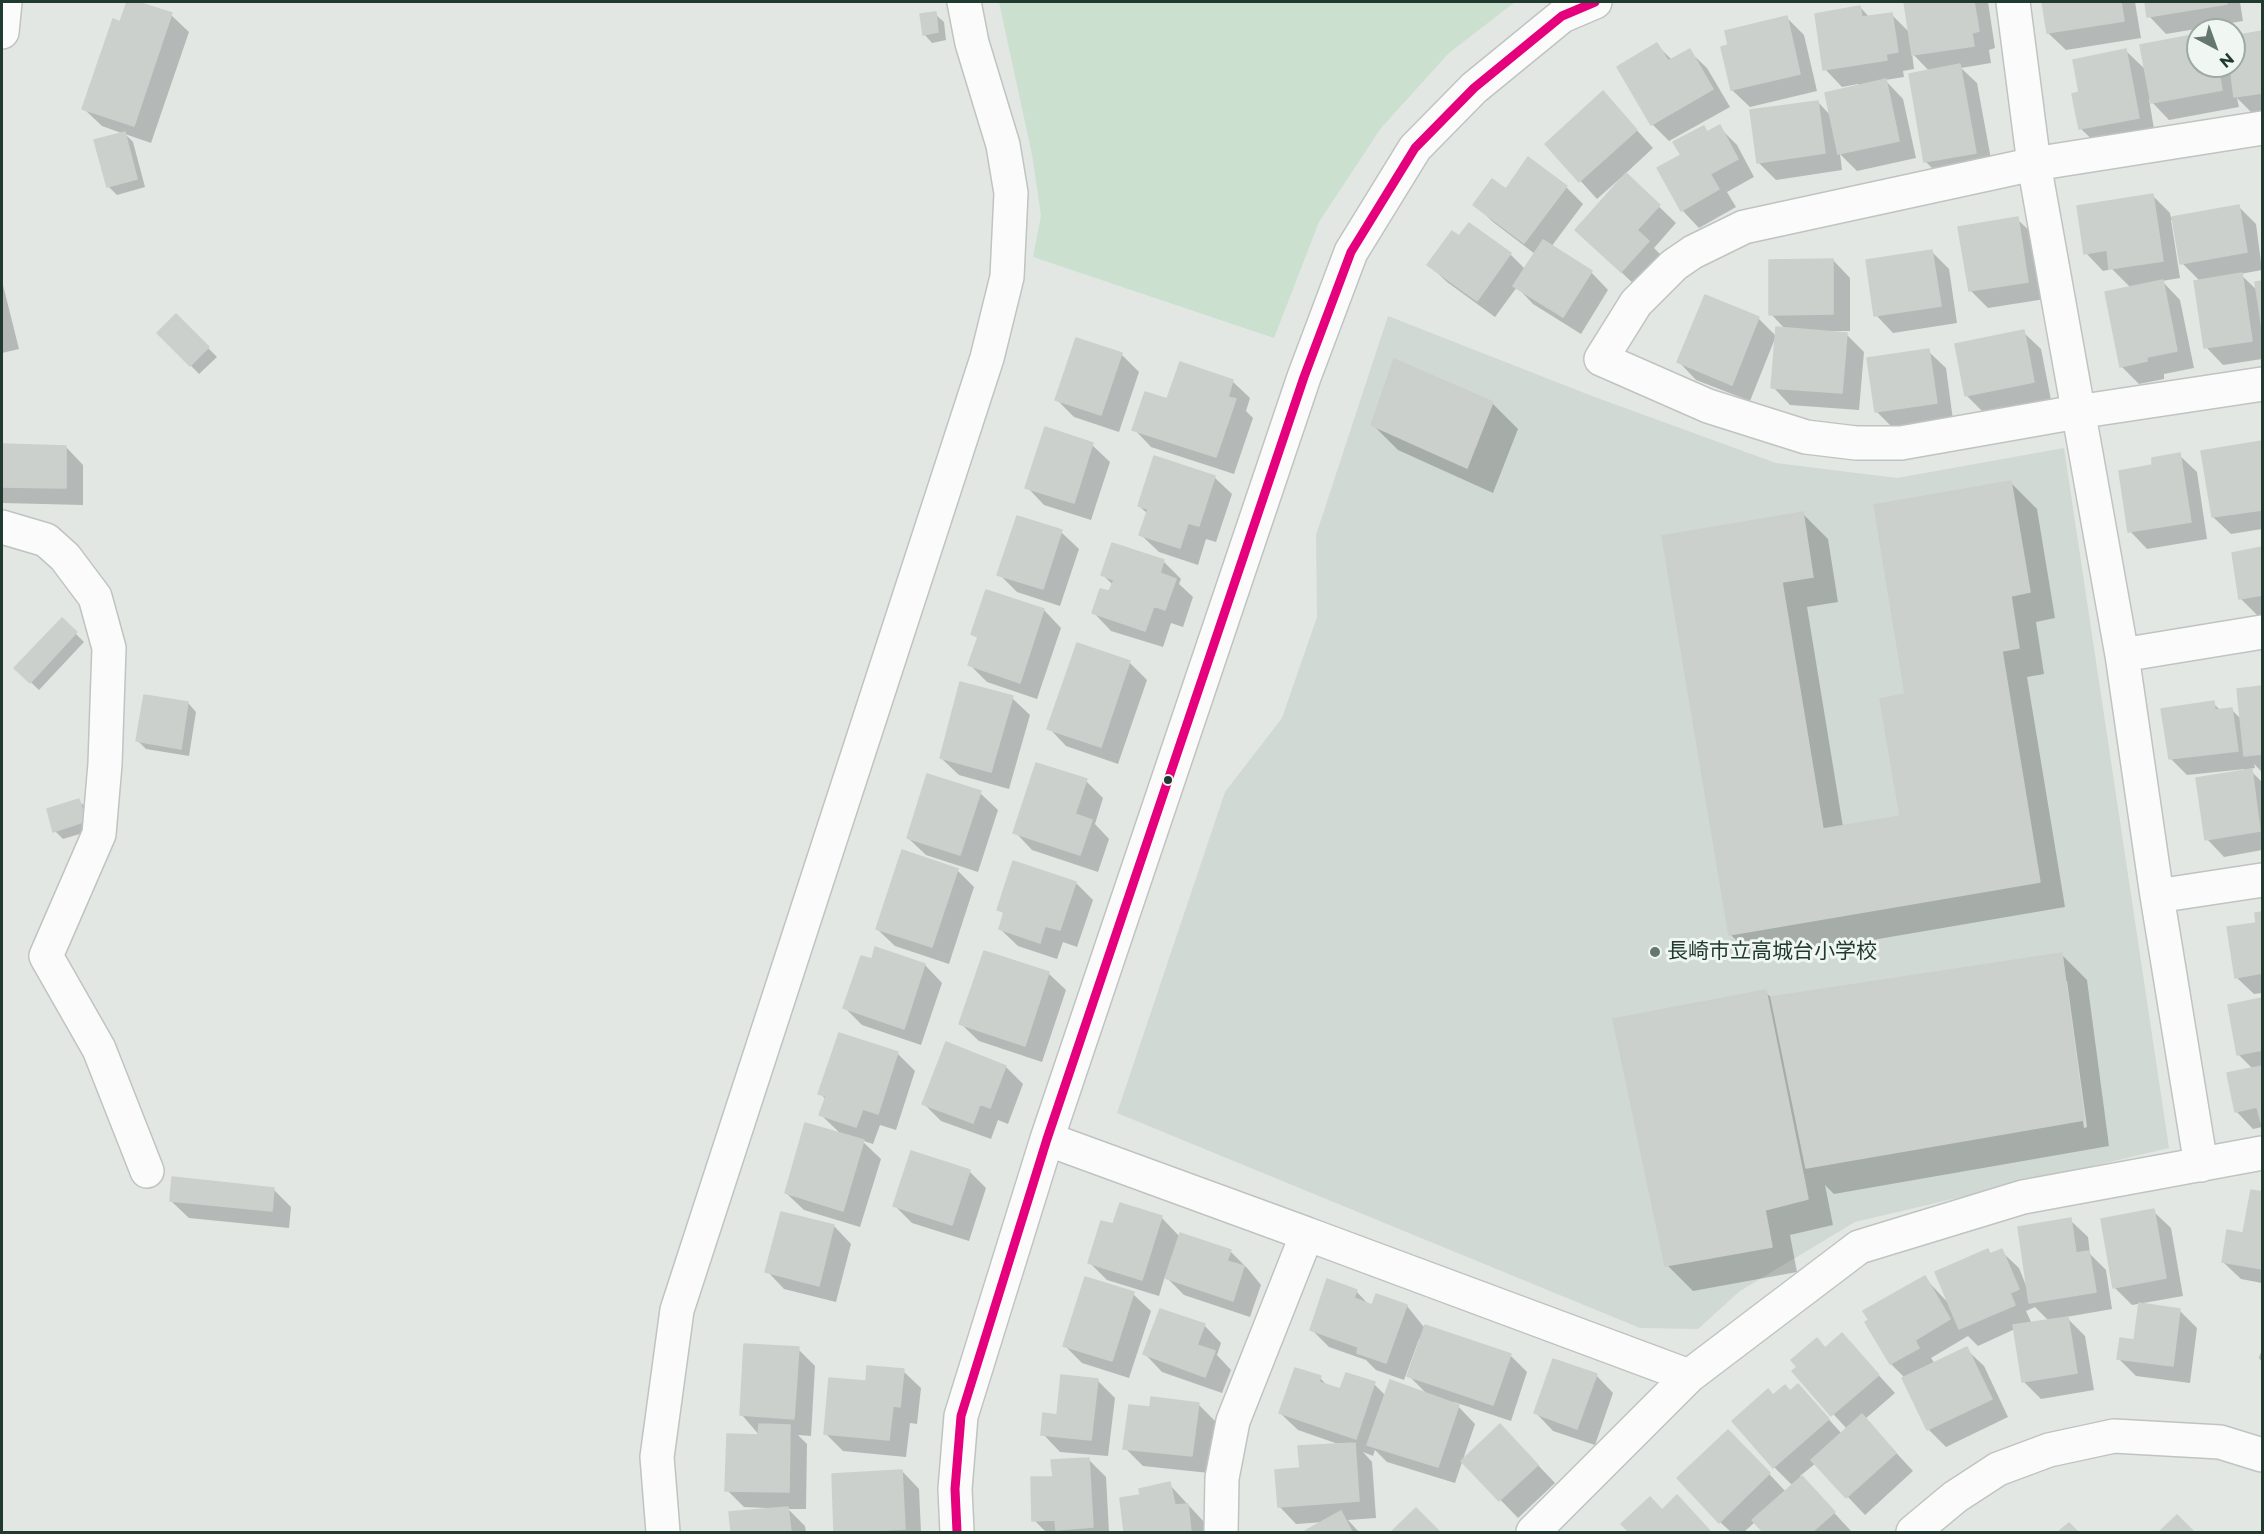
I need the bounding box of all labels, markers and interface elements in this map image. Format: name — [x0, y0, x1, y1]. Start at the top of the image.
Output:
north arrow — [2186, 18, 2246, 78]
text: N — [2216, 49, 2238, 72]
unlabelled marker — [1162, 774, 1174, 786]
place label: 長崎市立高城台小学校 — [1667, 939, 1877, 965]
marker: 長崎市立高城台小学校 — [1648, 945, 1662, 959]

